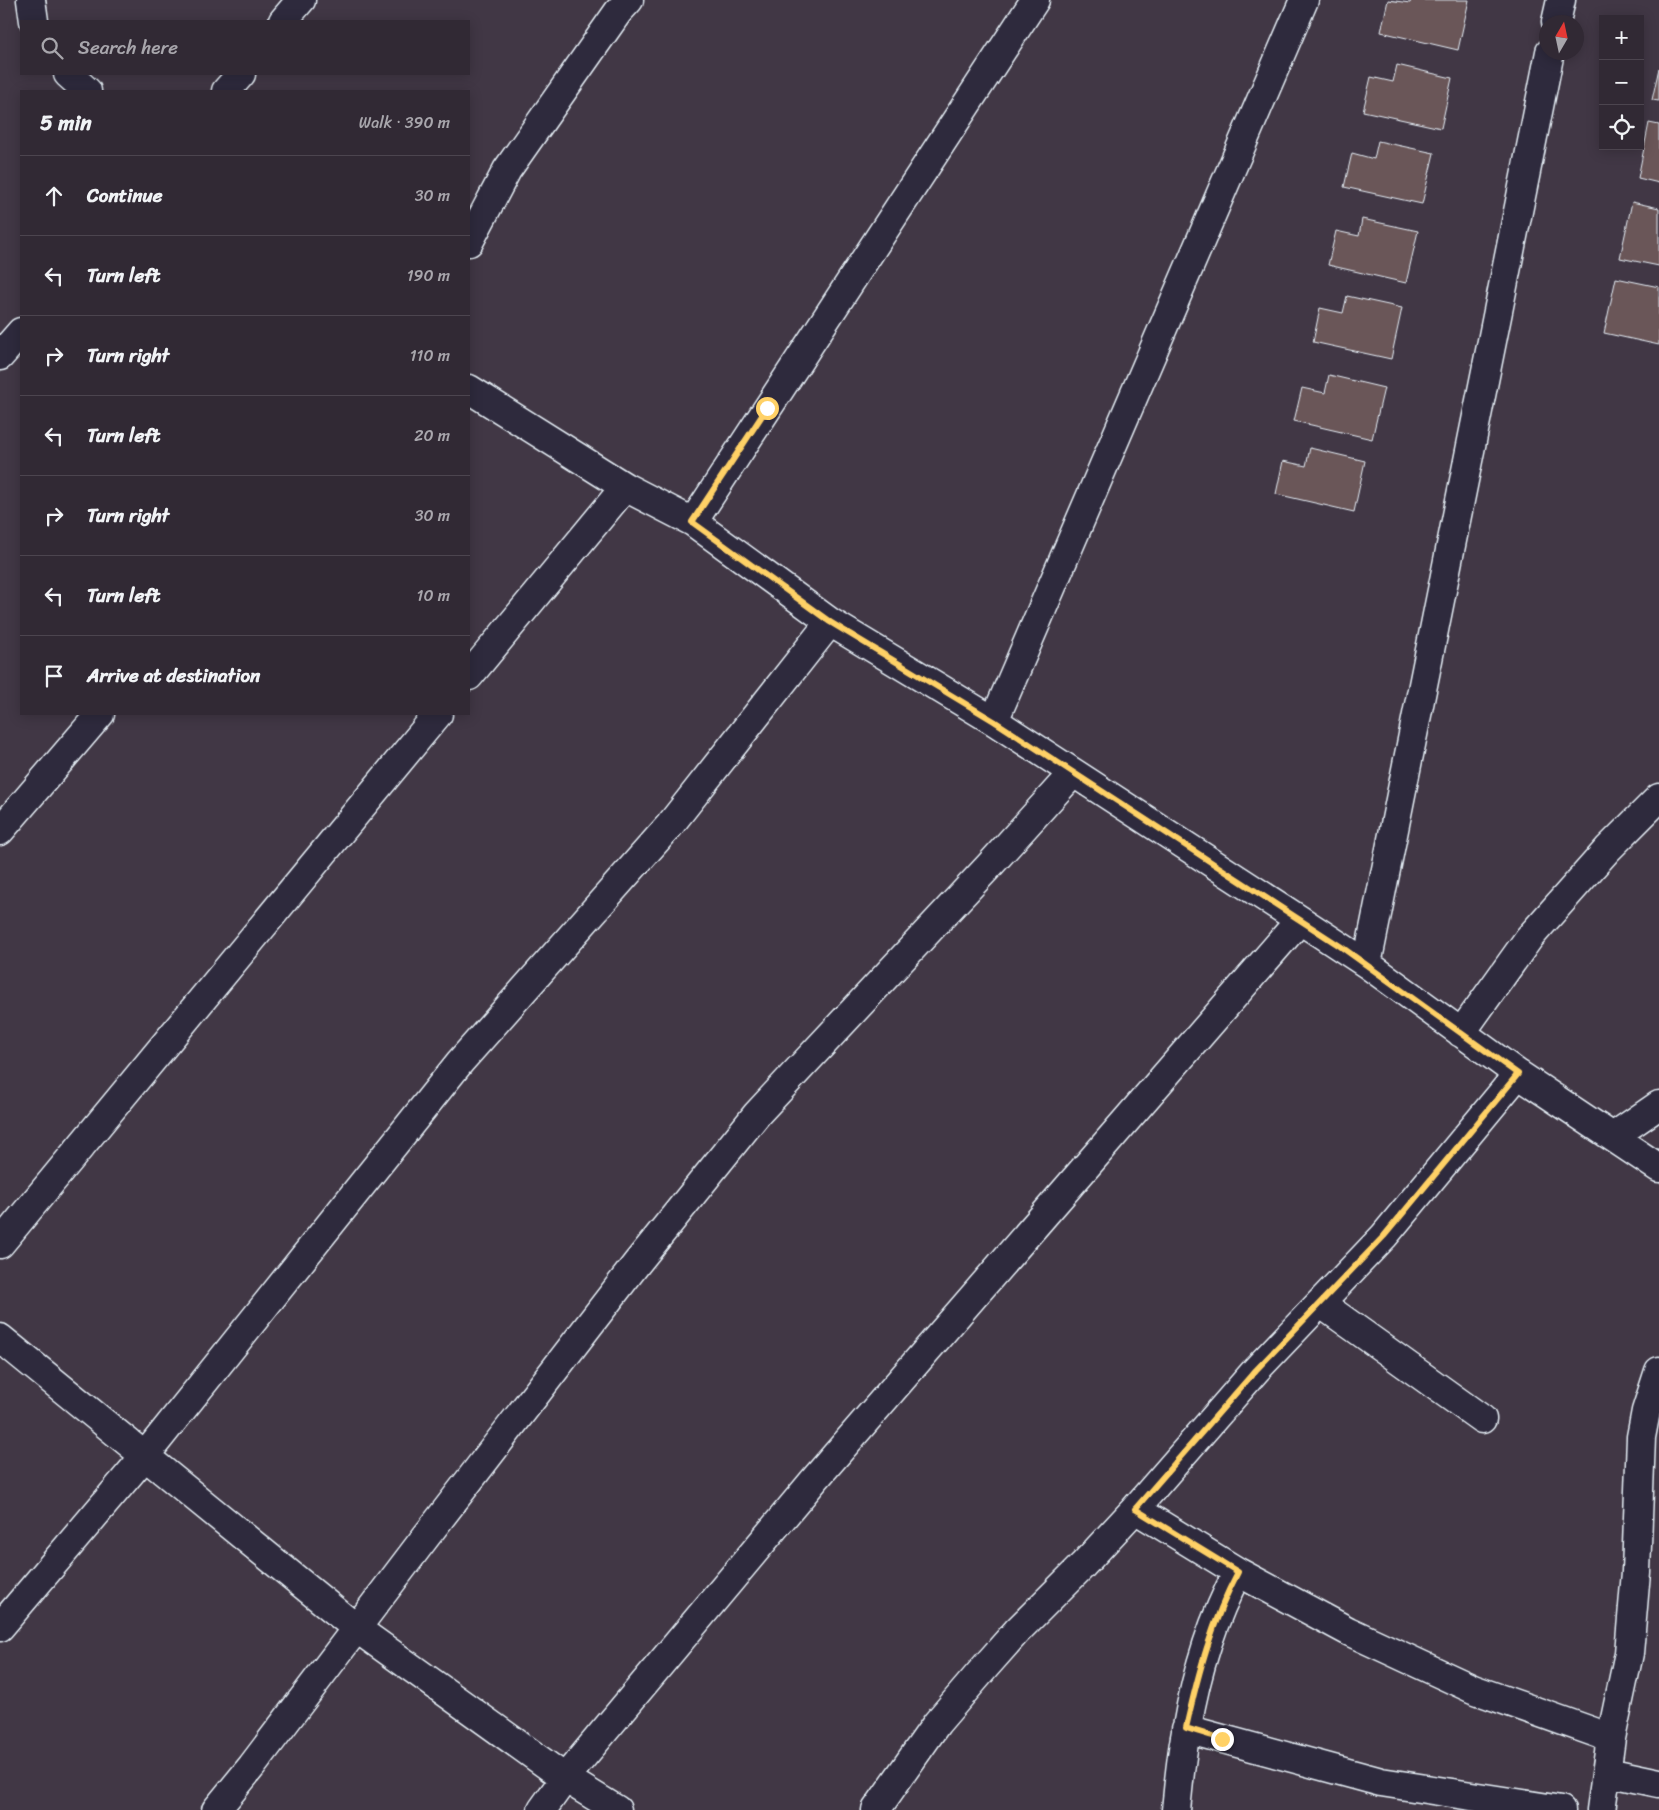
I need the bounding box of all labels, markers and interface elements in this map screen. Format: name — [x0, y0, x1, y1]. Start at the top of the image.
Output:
north arrow — [1539, 15, 1584, 60]
map controls — [1599, 15, 1644, 150]
button: + — [1599, 15, 1644, 60]
search box — [20, 20, 470, 75]
text: Search here — [78, 31, 178, 64]
icon: search — [38, 34, 66, 62]
button: − — [1599, 60, 1644, 105]
text: 5 min — [40, 104, 92, 142]
button: locate — [1599, 105, 1644, 150]
text: Walk · 390 m — [359, 108, 450, 137]
text: Continue — [87, 179, 163, 212]
text: 30 m — [415, 181, 450, 210]
icon: ahead — [40, 182, 68, 210]
text: Turn left — [87, 259, 160, 292]
text: 190 m — [407, 261, 450, 290]
icon: left — [40, 262, 68, 290]
text: Turn right — [87, 339, 169, 372]
text: 110 m — [410, 341, 450, 370]
icon: right — [40, 342, 68, 370]
route start — [756, 397, 779, 420]
text: Turn left — [87, 419, 160, 452]
text: 20 m — [414, 421, 450, 450]
icon: left — [40, 422, 68, 450]
text: Turn right — [87, 499, 169, 532]
text: 30 m — [415, 501, 450, 530]
icon: right — [40, 502, 68, 530]
text: Turn left — [87, 579, 160, 612]
text: 10 m — [417, 581, 450, 610]
icon: left — [40, 582, 68, 610]
text: Arrive at destination — [87, 659, 260, 692]
icon: arrive — [40, 662, 68, 690]
route end — [1211, 1728, 1234, 1751]

